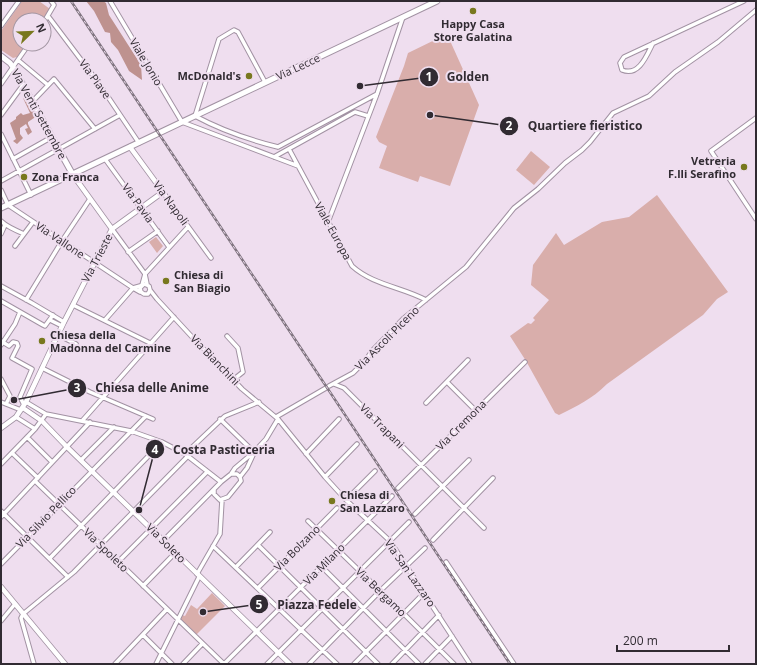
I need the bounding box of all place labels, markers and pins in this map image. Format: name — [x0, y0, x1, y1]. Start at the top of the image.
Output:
marker: Happy Casa Store Galatina — [468, 6, 478, 16]
place label: Happy Casa Store Galatina — [434, 16, 512, 44]
callout: Golden — [419, 65, 498, 89]
place label: McDonald's — [177, 68, 242, 83]
marker: McDonald's — [244, 71, 254, 81]
callout: Quartiere fieristico — [499, 114, 650, 138]
place label: Vetreria F.lli Serafino — [668, 153, 736, 181]
marker: Vetreria F.lli Serafino — [739, 162, 749, 172]
place label: Zona Franca — [32, 169, 99, 184]
marker: Zona Franca — [19, 172, 29, 182]
place label: Chiesa di San Biagio — [174, 267, 231, 295]
marker: Chiesa di San Biagio — [161, 276, 171, 286]
place label: Chiesa della Madonna del Carmine — [50, 327, 171, 355]
marker: Chiesa della Madonna del Carmine — [37, 336, 47, 346]
callout: Chiesa delle Anime — [67, 376, 216, 400]
callout: Costa Pasticceria — [145, 437, 283, 461]
place label: Chiesa di San Lazzaro — [340, 487, 405, 515]
marker: Chiesa di San Lazzaro — [327, 496, 337, 506]
callout: Piazza Fedele — [249, 592, 364, 616]

